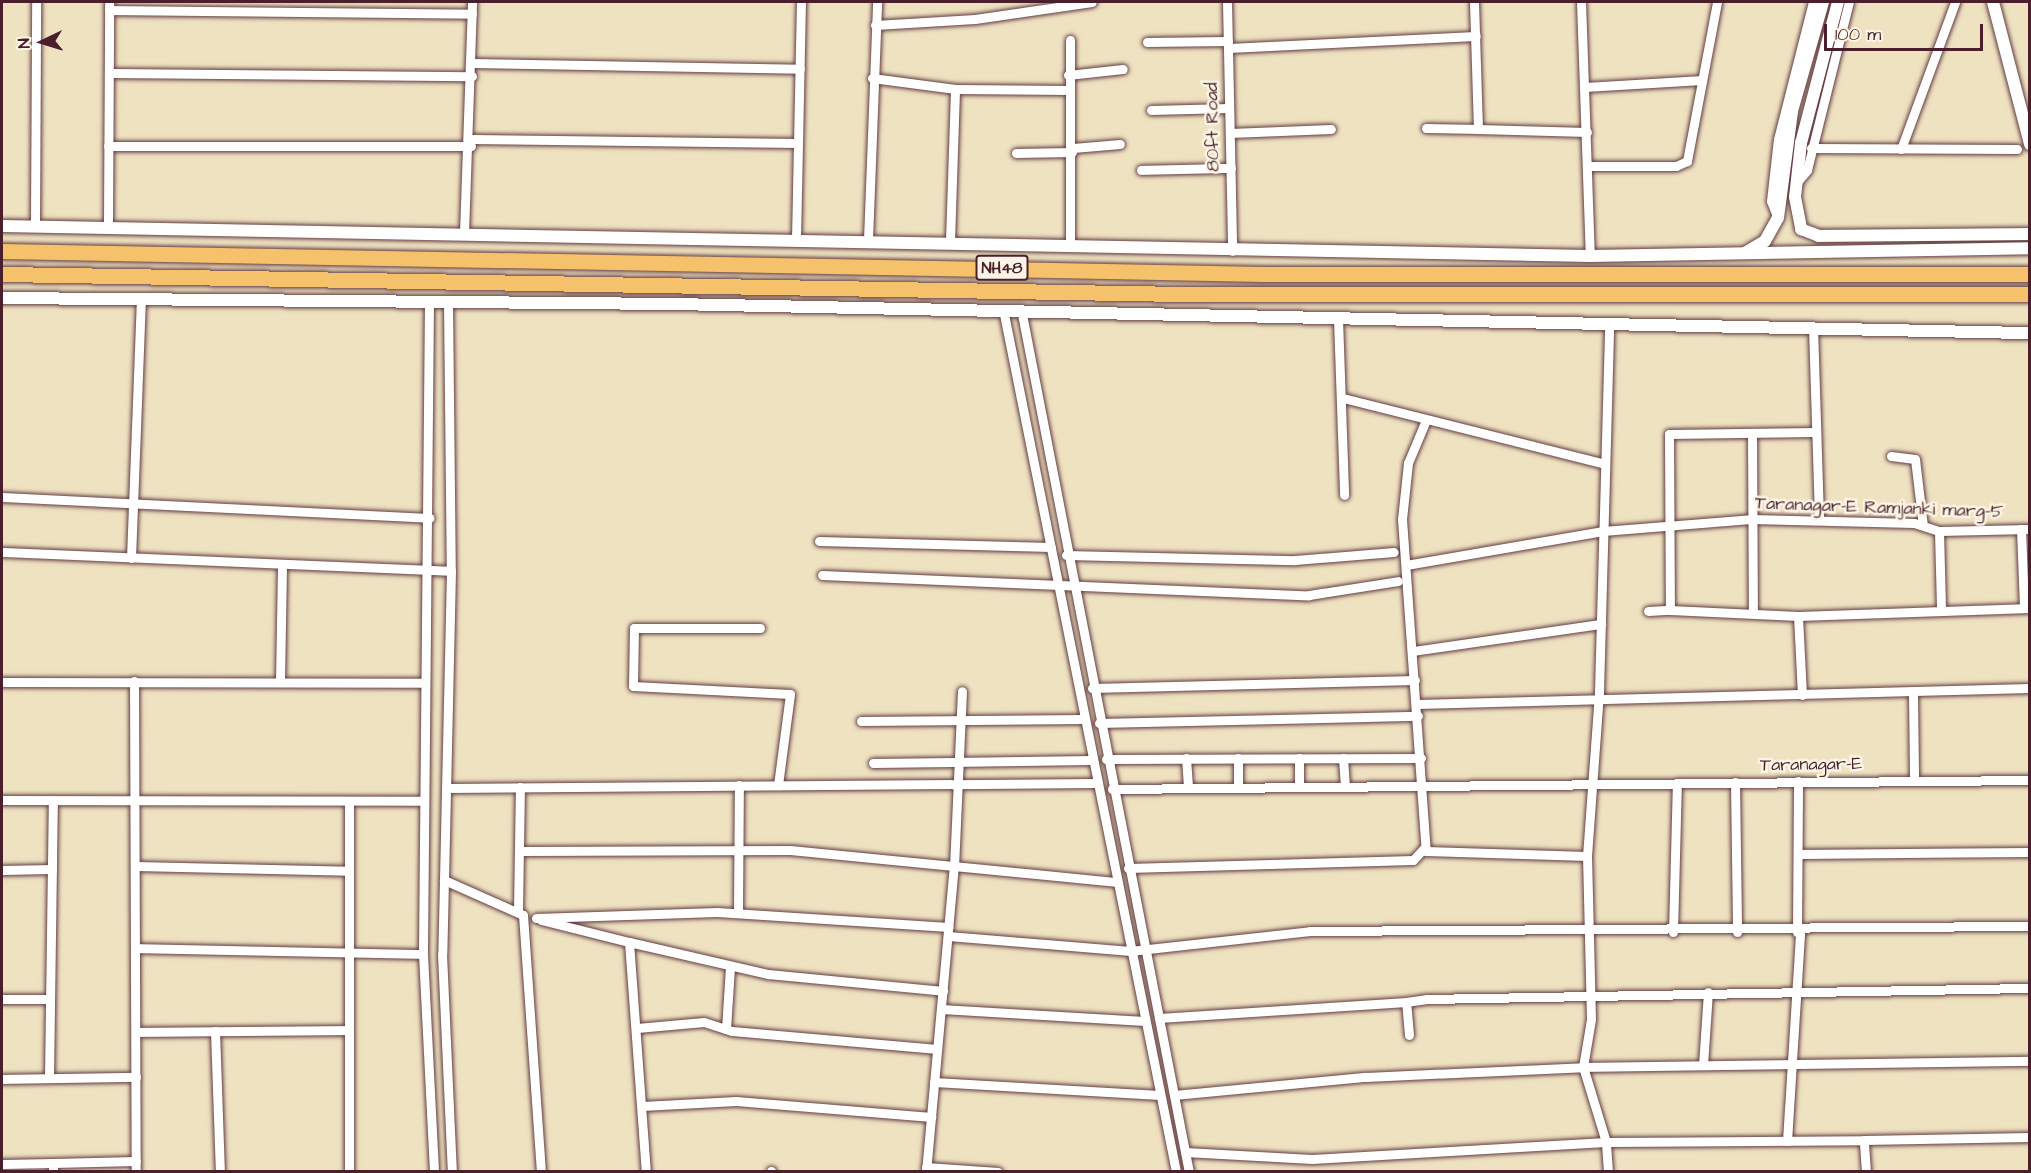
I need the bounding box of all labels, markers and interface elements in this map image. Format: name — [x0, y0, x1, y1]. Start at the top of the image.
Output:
north arrow — [12, 12, 72, 72]
scale bar — [1827, 12, 1986, 50]
text: 100 m — [1835, 22, 1881, 47]
text: N — [13, 37, 35, 49]
street label: 80ft Road — [1201, 82, 1225, 172]
road number: NH48 — [975, 255, 1029, 281]
street label: Taranagar-E Ramjanki marg-5 — [1754, 493, 2004, 523]
street label: Taranagar-E — [1760, 753, 1862, 777]

